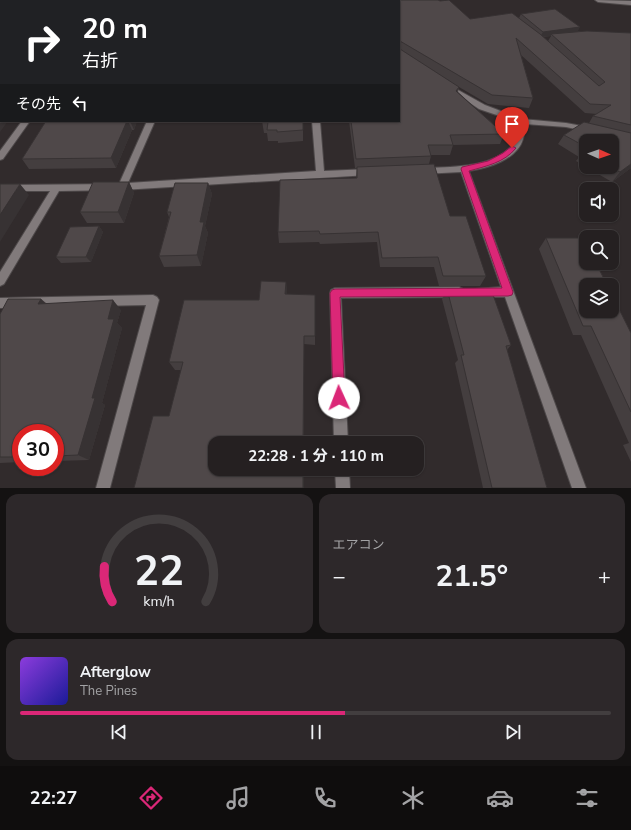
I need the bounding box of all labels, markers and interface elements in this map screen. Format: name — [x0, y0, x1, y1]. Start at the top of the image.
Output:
text: 20 m — [82, 10, 148, 48]
icon: right — [16, 16, 68, 68]
text: 右折 — [82, 49, 118, 73]
icon: left — [69, 92, 91, 114]
text: その先 — [16, 94, 61, 114]
pin — [495, 107, 529, 148]
icon: arrive — [501, 113, 523, 135]
north arrow — [579, 134, 619, 174]
map controls — [579, 134, 619, 318]
button: sound — [579, 182, 619, 222]
button: search — [579, 230, 619, 270]
button: layers — [579, 278, 619, 318]
position arrow — [318, 377, 360, 419]
speed limit sign: 30 — [12, 424, 64, 476]
text: 22:28 · 1 分 · 110 m — [248, 446, 384, 466]
text: エアコン — [333, 536, 385, 554]
text: 22 — [134, 542, 184, 599]
text: 21.5° — [435, 556, 508, 597]
text: − — [333, 562, 346, 592]
text: + — [598, 562, 611, 592]
text: km/h — [144, 591, 175, 610]
text: Afterglow — [80, 662, 151, 682]
text: The Pines — [80, 682, 137, 700]
icon: previous — [108, 721, 130, 743]
icon: pause — [305, 721, 327, 743]
icon: next — [502, 721, 524, 743]
icon: directions — [137, 784, 165, 812]
icon: music — [224, 784, 252, 812]
icon: phone — [311, 784, 339, 812]
icon: climate — [399, 784, 427, 812]
icon: car — [486, 784, 514, 812]
icon: filters — [573, 784, 601, 812]
text: 22:27 — [30, 786, 77, 810]

